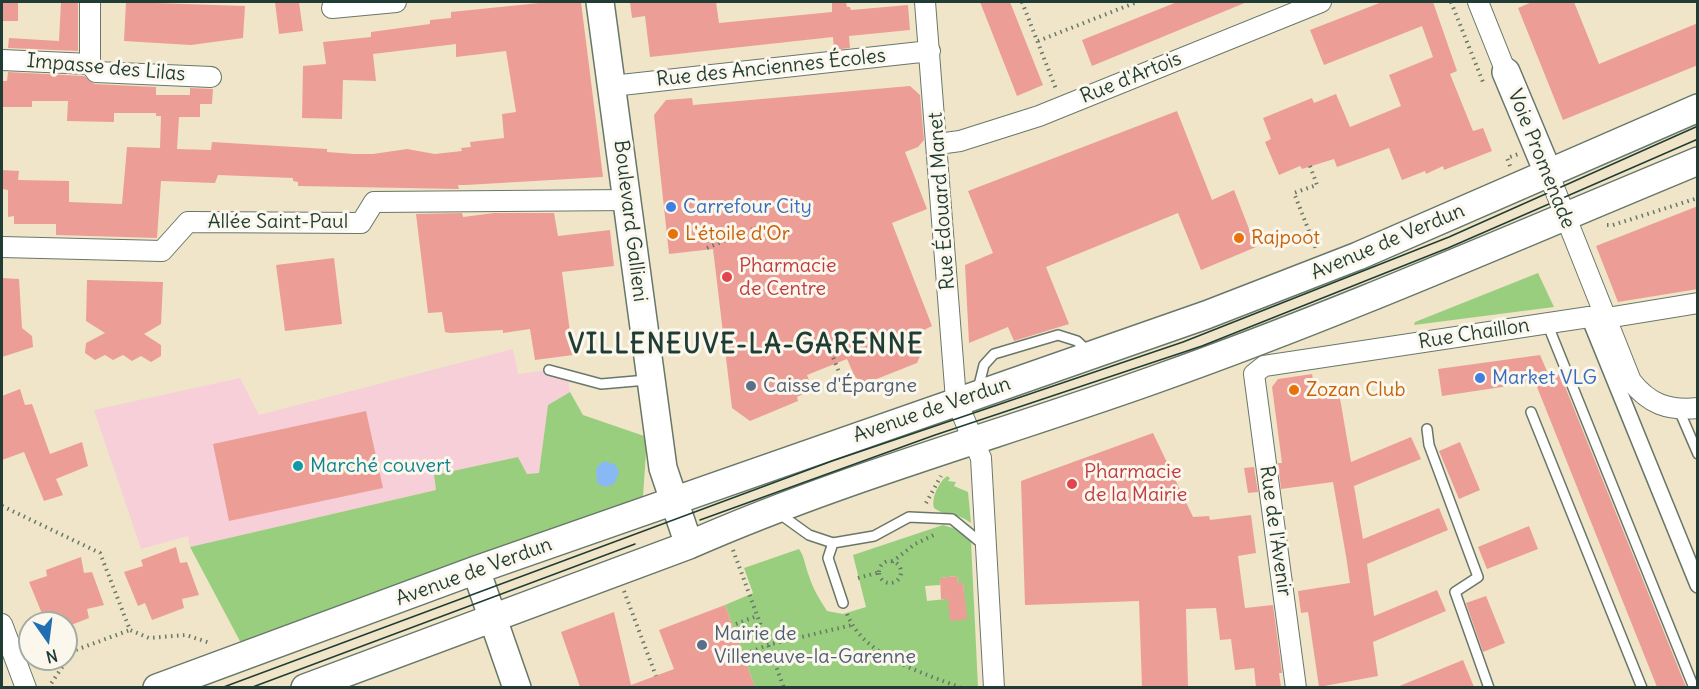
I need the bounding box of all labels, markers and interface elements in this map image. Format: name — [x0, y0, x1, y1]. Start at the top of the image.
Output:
street label: Rue des Anciennes Écoles — [655, 44, 887, 92]
street label: Rue d'Artois — [1077, 47, 1185, 109]
street label: Impasse des Lilas — [26, 49, 186, 87]
street label: Voie Promenade — [1502, 86, 1580, 232]
street label: Rue Édouard Manet — [924, 111, 960, 291]
street label: Boulevard Gallieni — [608, 139, 652, 303]
place label: Carrefour City — [683, 195, 812, 219]
street label: Avenue de Verdun — [1308, 199, 1468, 285]
marker: Carrefour City — [664, 200, 678, 214]
street label: Allée Saint-Paul — [208, 210, 348, 234]
place label: L'étoile d'Or — [685, 222, 790, 246]
place label: Rajpoot — [1251, 226, 1320, 250]
marker: L'étoile d'Or — [666, 227, 680, 241]
marker: Rajpoot — [1232, 231, 1246, 245]
place label: Pharmacie de Centre — [739, 254, 836, 301]
marker: Pharmacie de Centre — [720, 270, 734, 284]
street label: Rue Chaillon — [1417, 313, 1531, 355]
district label: VILLENEUVE-LA-GARENNE — [568, 330, 924, 362]
place label: Market VLG — [1492, 366, 1597, 390]
marker: Market VLG — [1473, 371, 1487, 385]
street label: Avenue de Verdun — [850, 372, 1014, 448]
place label: Caisse d'Épargne — [763, 374, 917, 398]
place label: Zozan Club — [1306, 378, 1406, 402]
marker: Caisse d'Épargne — [744, 379, 758, 393]
marker: Zozan Club — [1287, 383, 1301, 397]
place label: Marché couvert — [310, 454, 451, 478]
marker: Marché couvert — [291, 459, 305, 473]
place label: Pharmacie de la Mairie — [1084, 460, 1187, 507]
street label: Rue de l'Avenir — [1254, 464, 1296, 598]
marker: Pharmacie de la Mairie — [1065, 477, 1079, 491]
street label: Avenue de Verdun — [393, 533, 555, 611]
north arrow — [18, 611, 78, 671]
place label: Mairie de Villeneuve-la-Garenne — [714, 622, 916, 669]
marker: Mairie de Villeneuve-la-Garenne — [695, 638, 709, 652]
text: N — [44, 645, 60, 668]

